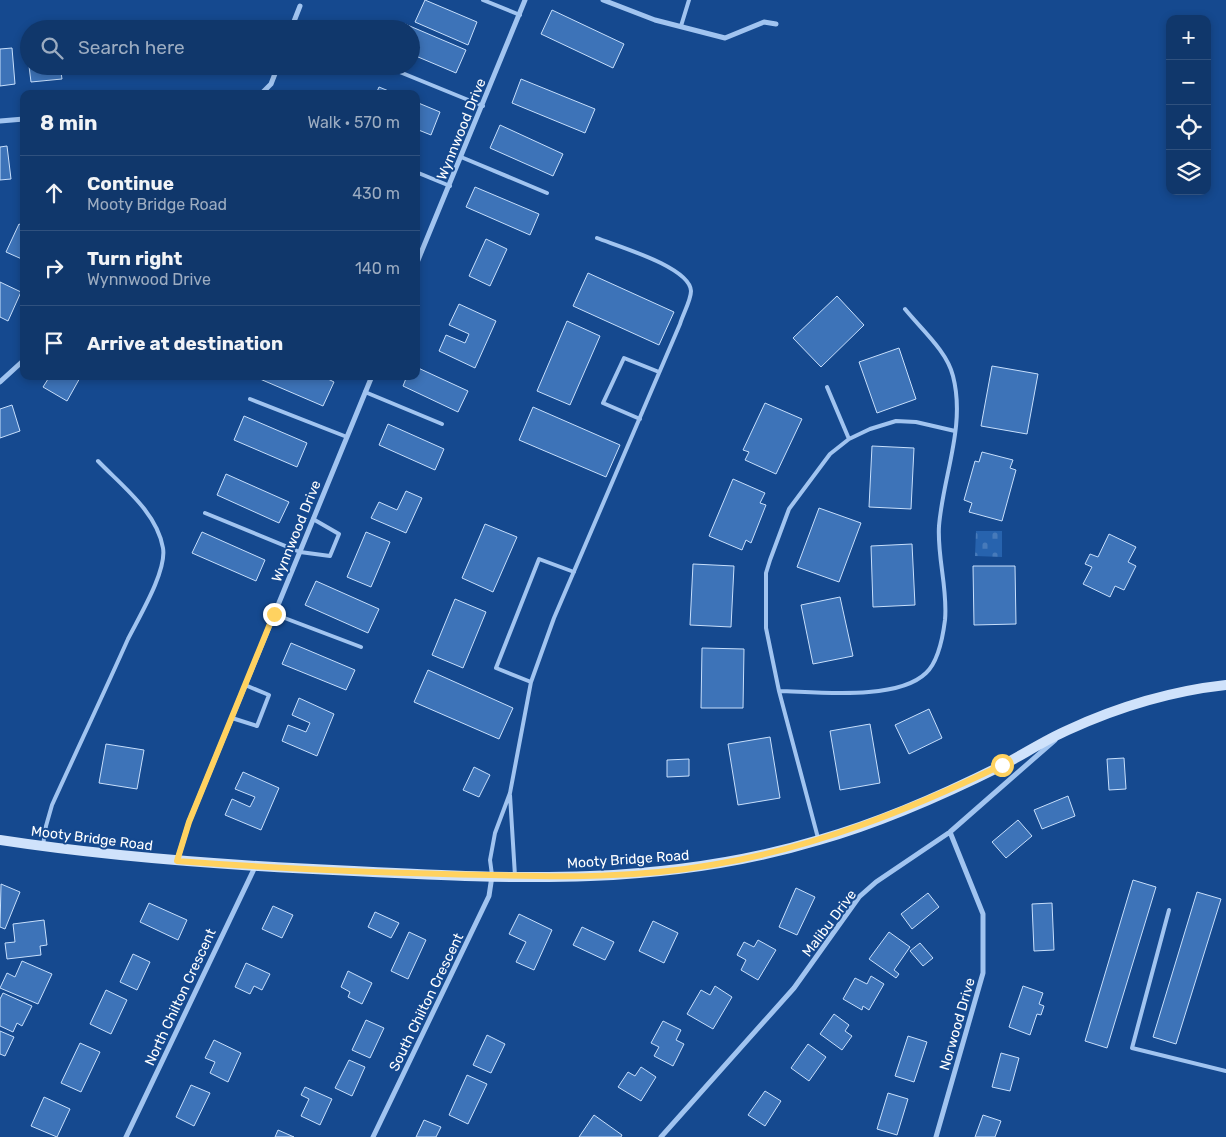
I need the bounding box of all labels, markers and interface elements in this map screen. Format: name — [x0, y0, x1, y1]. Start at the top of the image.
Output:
map controls — [1166, 15, 1211, 195]
button: + — [1166, 15, 1211, 60]
search box — [20, 20, 420, 75]
icon: search — [38, 34, 66, 62]
text: Search here — [78, 36, 185, 59]
button: − — [1166, 60, 1211, 105]
street label: Wynnwood Drive — [433, 76, 490, 183]
button: locate — [1166, 105, 1211, 150]
text: 8 min — [40, 110, 97, 135]
text: Walk · 570 m — [308, 113, 400, 132]
button: layers — [1166, 150, 1211, 195]
text: Continue — [87, 172, 174, 195]
icon: ahead — [40, 179, 68, 207]
text: 430 m — [352, 184, 400, 203]
text: Mooty Bridge Road — [87, 195, 227, 214]
text: Turn right — [87, 247, 182, 270]
icon: right — [40, 254, 68, 282]
text: 140 m — [355, 259, 400, 278]
text: Wynnwood Drive — [87, 270, 211, 289]
icon: arrive — [40, 329, 68, 357]
text: Arrive at destination — [87, 332, 283, 355]
street label: Wynnwood Drive — [268, 478, 325, 585]
route end — [263, 603, 286, 626]
route start — [991, 754, 1014, 777]
street label: Mooty Bridge Road — [30, 823, 154, 854]
street label: Mooty Bridge Road — [566, 847, 690, 872]
street label: Malibu Drive — [799, 886, 860, 960]
street label: North Chilton Crescent — [141, 925, 220, 1069]
street label: South Chilton Crescent — [386, 930, 468, 1074]
street label: Norwood Drive — [936, 976, 979, 1072]

